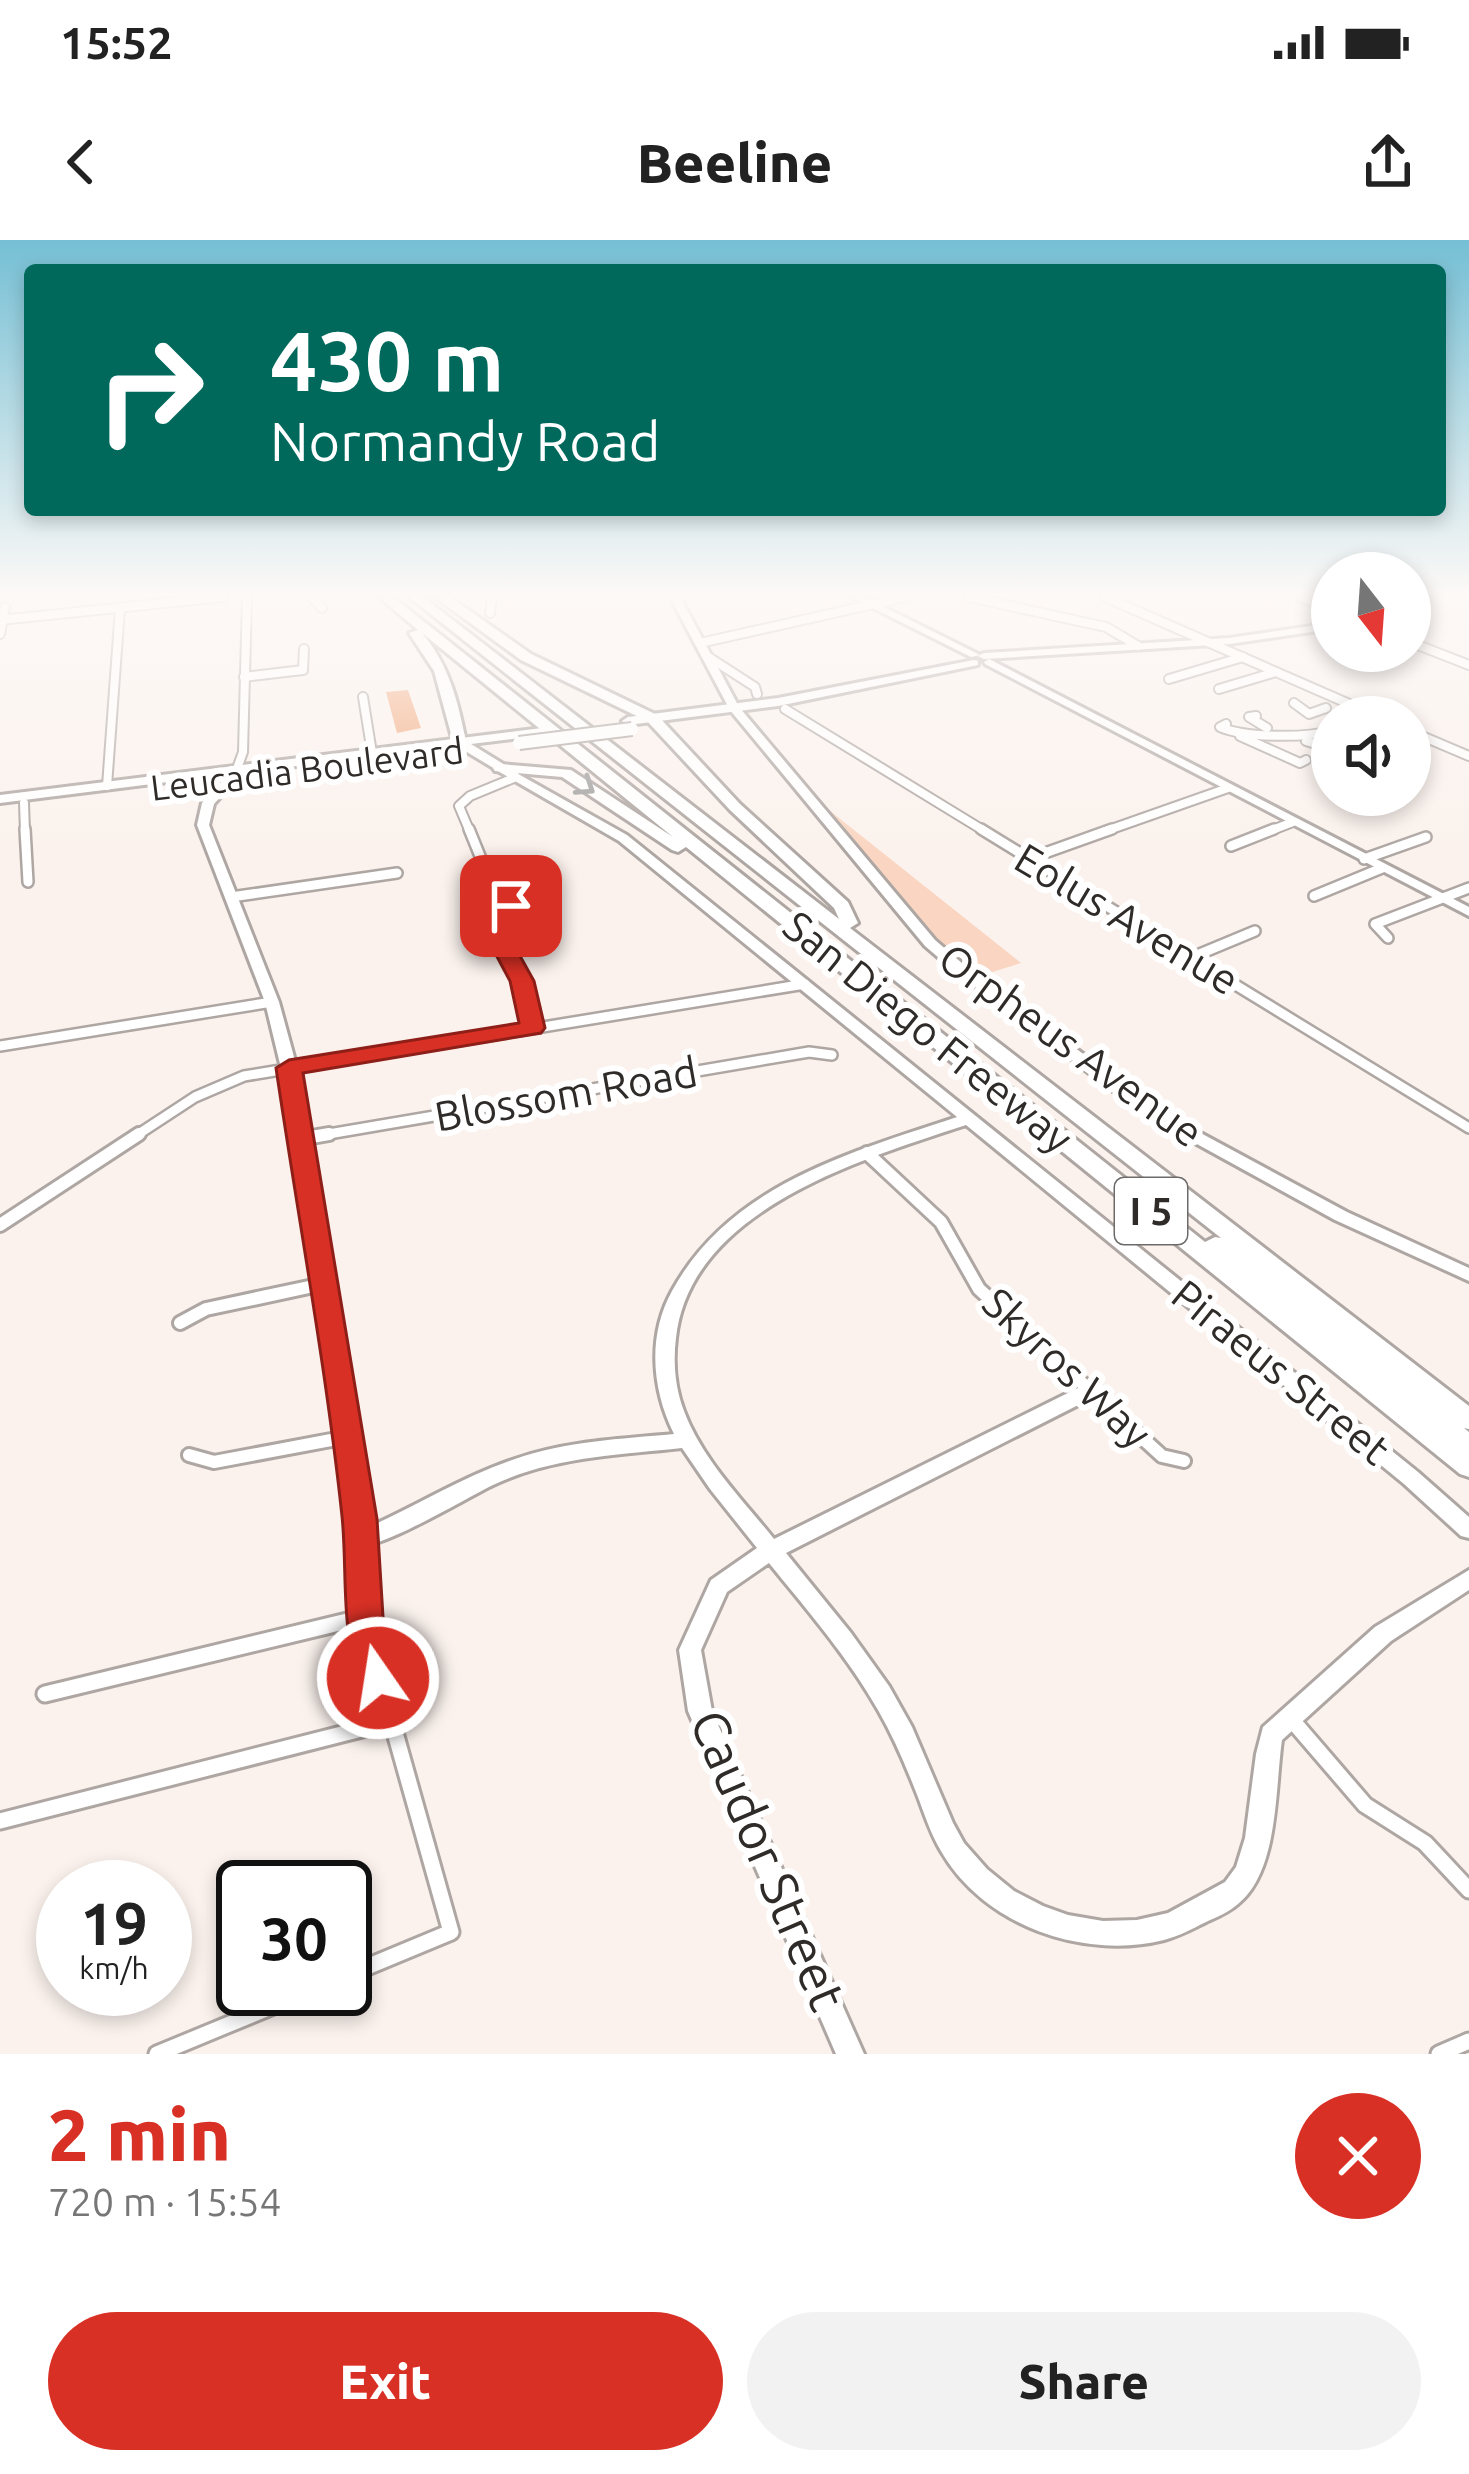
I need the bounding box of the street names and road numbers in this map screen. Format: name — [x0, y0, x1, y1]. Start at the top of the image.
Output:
street label: Leucadia Boulevard — [148, 729, 466, 808]
street label: Eolus Avenue — [1007, 834, 1247, 1004]
street label: San Diego Freeway — [775, 901, 1082, 1162]
street label: Orpheus Avenue — [931, 933, 1212, 1156]
street label: Blossom Road — [431, 1047, 701, 1140]
road number: I 5 — [1115, 1178, 1187, 1244]
street label: Piraeus Street — [1164, 1270, 1399, 1473]
street label: Skyros Way — [974, 1278, 1161, 1457]
street label: Caudor Street — [680, 1701, 858, 2018]

